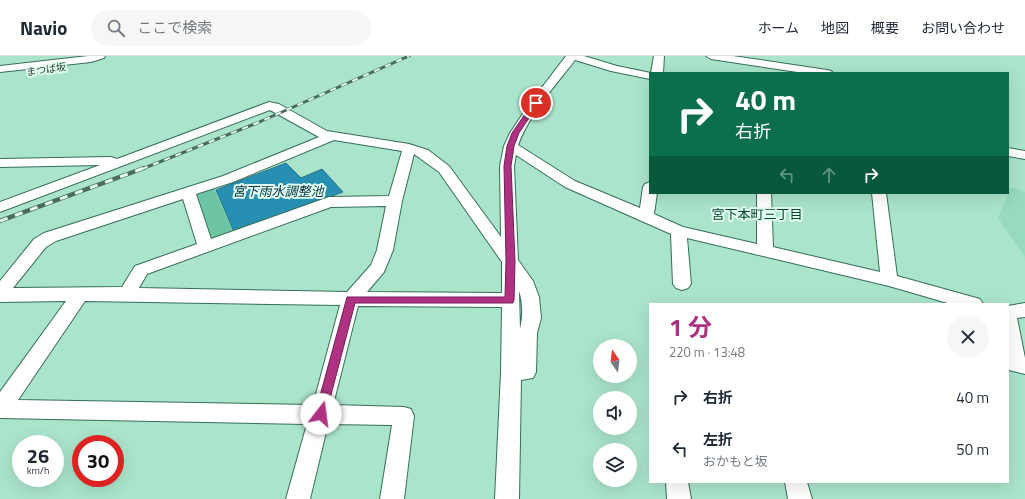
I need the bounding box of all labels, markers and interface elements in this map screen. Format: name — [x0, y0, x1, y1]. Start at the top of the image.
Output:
search box — [91, 10, 371, 46]
text: Navio — [20, 13, 67, 42]
text: ここで検索 — [137, 16, 212, 39]
icon: search — [105, 17, 127, 39]
text: ホーム — [757, 17, 799, 38]
text: 地図 — [821, 17, 849, 38]
text: 概要 — [871, 17, 899, 38]
text: お問い合わせ — [921, 17, 1005, 38]
street label: まつば坂 — [25, 59, 67, 80]
text: 40 m — [735, 78, 796, 121]
pin — [519, 86, 553, 120]
icon: right — [669, 88, 721, 140]
icon: arrive — [525, 92, 547, 114]
text: 右折 — [735, 118, 771, 145]
icon: left — [776, 164, 798, 186]
icon: ahead — [818, 164, 840, 186]
icon: right — [860, 164, 882, 186]
water label: 宮下雨水調整池 — [232, 181, 325, 201]
district label: 宮下本町三丁目 — [711, 204, 803, 224]
text: 1 分 — [669, 309, 712, 345]
button: close — [947, 316, 989, 358]
north arrow — [593, 339, 637, 383]
map controls — [593, 339, 637, 487]
text: 220 m · 13:48 — [669, 342, 745, 362]
icon: right — [669, 386, 691, 408]
text: 右折 — [703, 386, 733, 409]
text: 40 m — [956, 386, 989, 409]
button: sound — [593, 391, 637, 435]
position arrow — [300, 393, 342, 435]
text: 左折 — [703, 428, 733, 451]
speed limit sign: 30 — [72, 435, 124, 487]
icon: left — [669, 438, 691, 460]
text: 50 m — [956, 438, 989, 461]
text: 26 — [27, 440, 49, 471]
button: layers — [593, 443, 637, 487]
text: おかもと坂 — [703, 451, 768, 471]
text: km/h — [27, 463, 49, 478]

